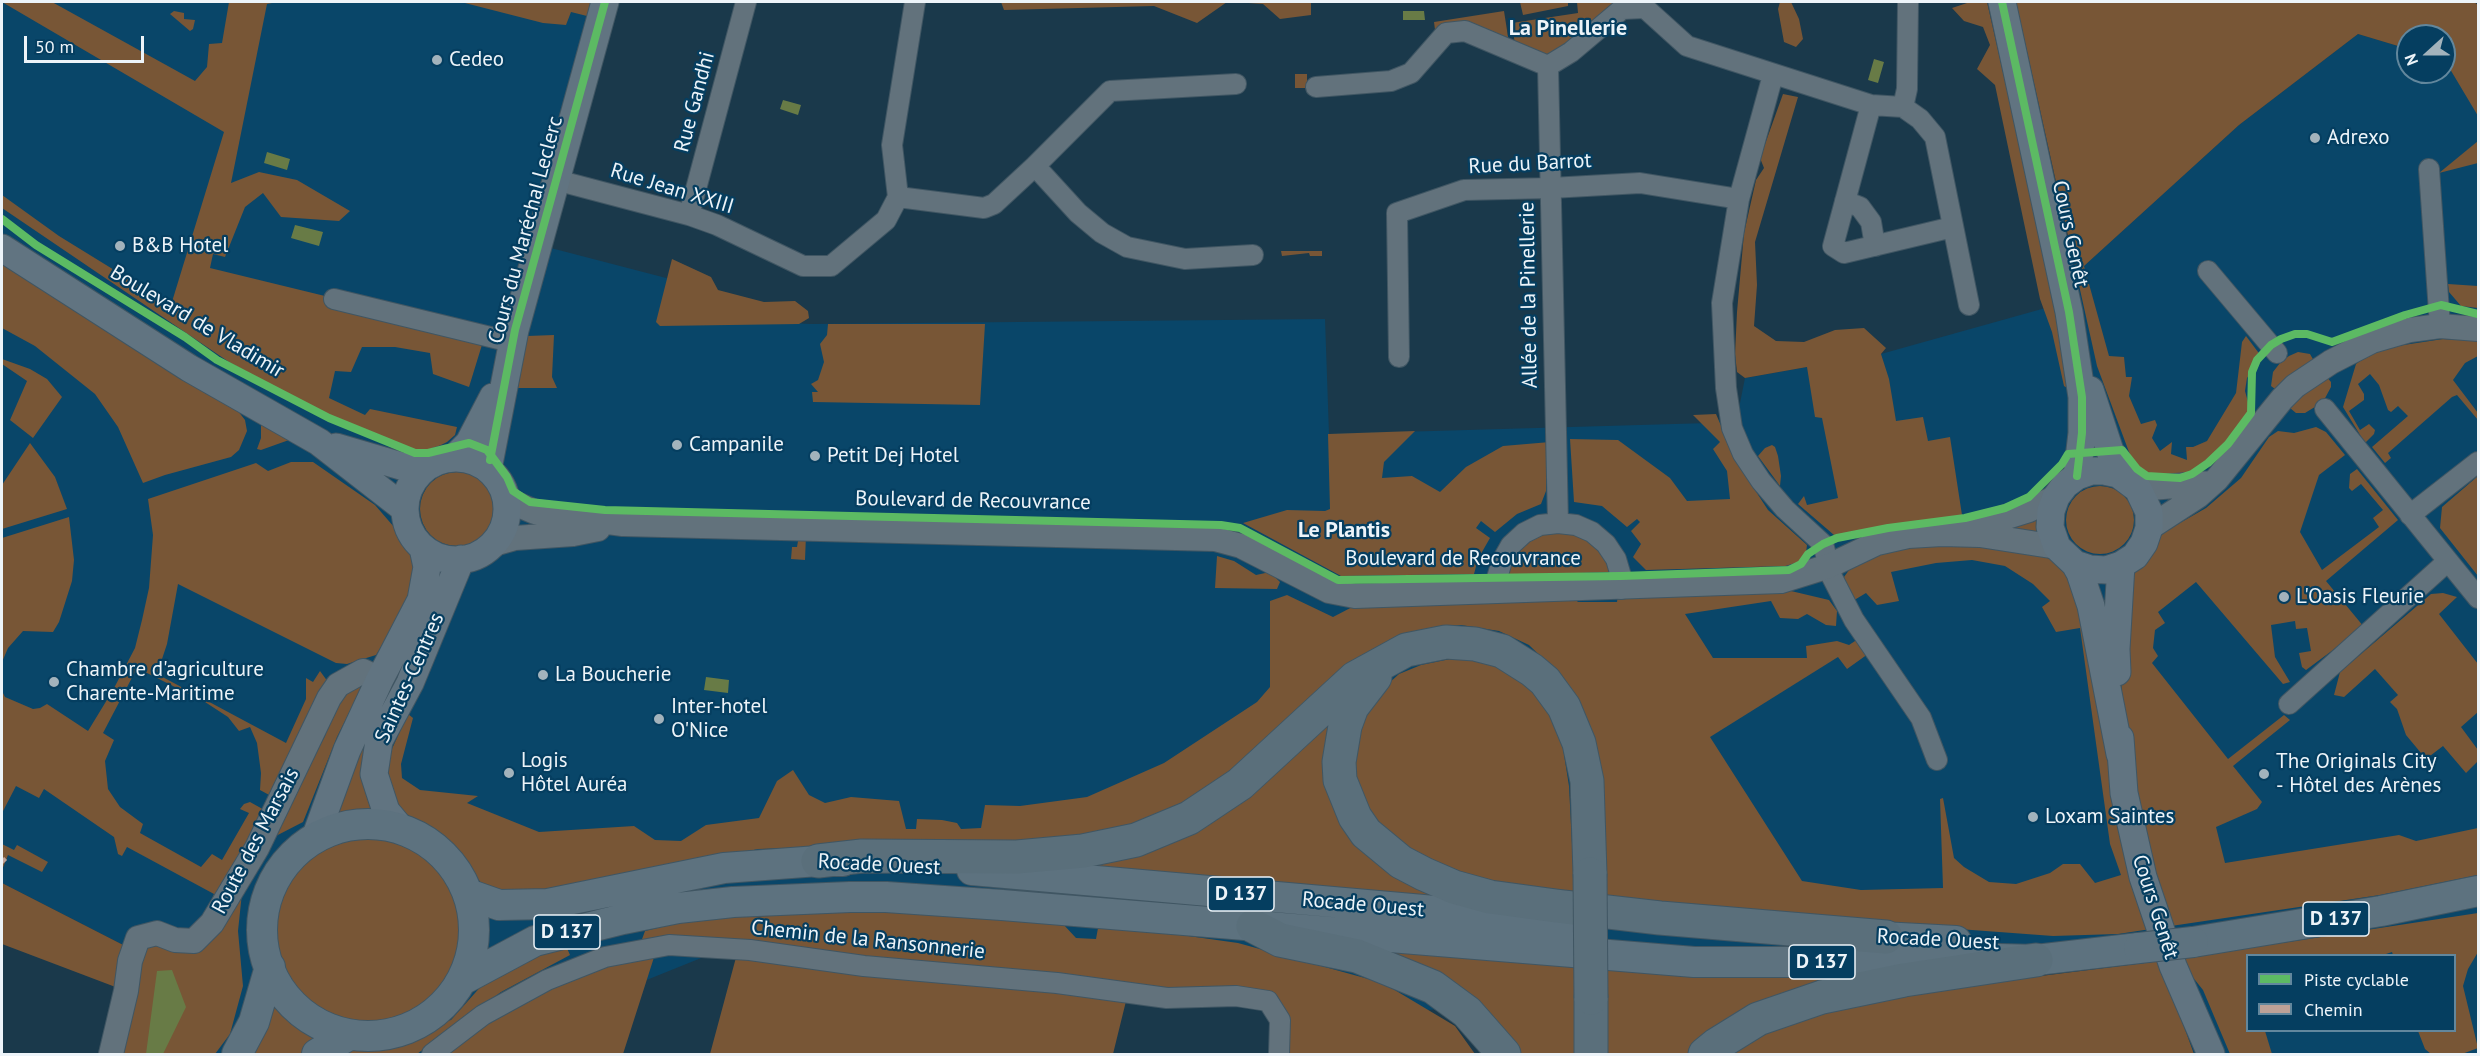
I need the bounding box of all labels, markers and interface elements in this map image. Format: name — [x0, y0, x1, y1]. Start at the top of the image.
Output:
district label: La Pinellerie — [1509, 16, 1627, 42]
scale bar — [27, 24, 147, 62]
north arrow — [2396, 24, 2456, 84]
text: 50 m — [35, 35, 74, 58]
place label: Cedeo — [449, 47, 504, 73]
street label: Rue Gandhi — [669, 49, 721, 155]
text: N — [2400, 51, 2422, 68]
marker: Cedeo — [430, 53, 444, 67]
street label: Cours du Maréchal Leclerc — [484, 114, 568, 346]
place label: Adrexo — [2327, 125, 2389, 151]
marker: Adrexo — [2308, 131, 2322, 145]
street label: Rue du Barrot — [1468, 148, 1592, 180]
street label: Rue Jean XXIII — [607, 158, 737, 220]
street label: Cours Genêt — [2046, 178, 2094, 290]
street label: Allée de la Pinellerie — [1515, 201, 1543, 389]
place label: B&B Hotel — [132, 233, 228, 259]
marker: B&B Hotel — [113, 239, 127, 253]
street label: Boulevard de Vladimir — [105, 260, 289, 384]
place label: Campanile — [689, 432, 784, 458]
marker: Campanile — [670, 438, 684, 452]
place label: Petit Dej Hotel — [827, 443, 959, 469]
marker: Petit Dej Hotel — [808, 449, 822, 463]
street label: Boulevard de Recouvrance — [855, 486, 1091, 516]
district label: Le Plantis — [1298, 518, 1390, 544]
street label: Boulevard de Recouvrance — [1345, 546, 1581, 572]
place label: L'Oasis Fleurie — [2296, 584, 2424, 610]
marker: L'Oasis Fleurie — [2277, 590, 2291, 604]
street label: Saintes-Centres — [370, 609, 450, 747]
place label: Chambre d'agriculture Charente-Maritime — [66, 657, 264, 707]
place label: La Boucherie — [555, 662, 671, 688]
marker: La Boucherie — [536, 668, 550, 682]
marker: Chambre d'agriculture Charente-Maritime — [47, 675, 61, 689]
place label: Inter-hotel O'Nice — [671, 694, 767, 744]
marker: Inter-hotel O'Nice — [652, 712, 666, 726]
place label: Logis Hôtel Auréa — [521, 748, 627, 798]
place label: The Originals City - Hôtel des Arènes — [2276, 749, 2441, 799]
street label: Route des Marsais — [207, 764, 305, 918]
marker: Logis Hôtel Auréa — [502, 766, 516, 780]
marker: The Originals City - Hôtel des Arènes — [2257, 767, 2271, 781]
place label: Loxam Saintes — [2045, 804, 2174, 830]
marker: Loxam Saintes — [2026, 810, 2040, 824]
street label: Rocade Ouest — [817, 849, 941, 881]
street label: Cours Genêt — [2126, 852, 2184, 962]
road number: D 137 — [1208, 877, 1274, 911]
street label: Rocade Ouest — [1301, 887, 1425, 923]
road number: D 137 — [2303, 902, 2369, 936]
road number: D 137 — [534, 915, 600, 949]
street label: Chemin de la Ransonnerie — [750, 915, 986, 965]
street label: Rocade Ouest — [1876, 924, 2000, 956]
road number: D 137 — [1789, 945, 1855, 979]
legend — [2246, 954, 2456, 1032]
text: Piste cyclable — [2304, 968, 2409, 991]
text: Chemin — [2304, 998, 2363, 1021]

